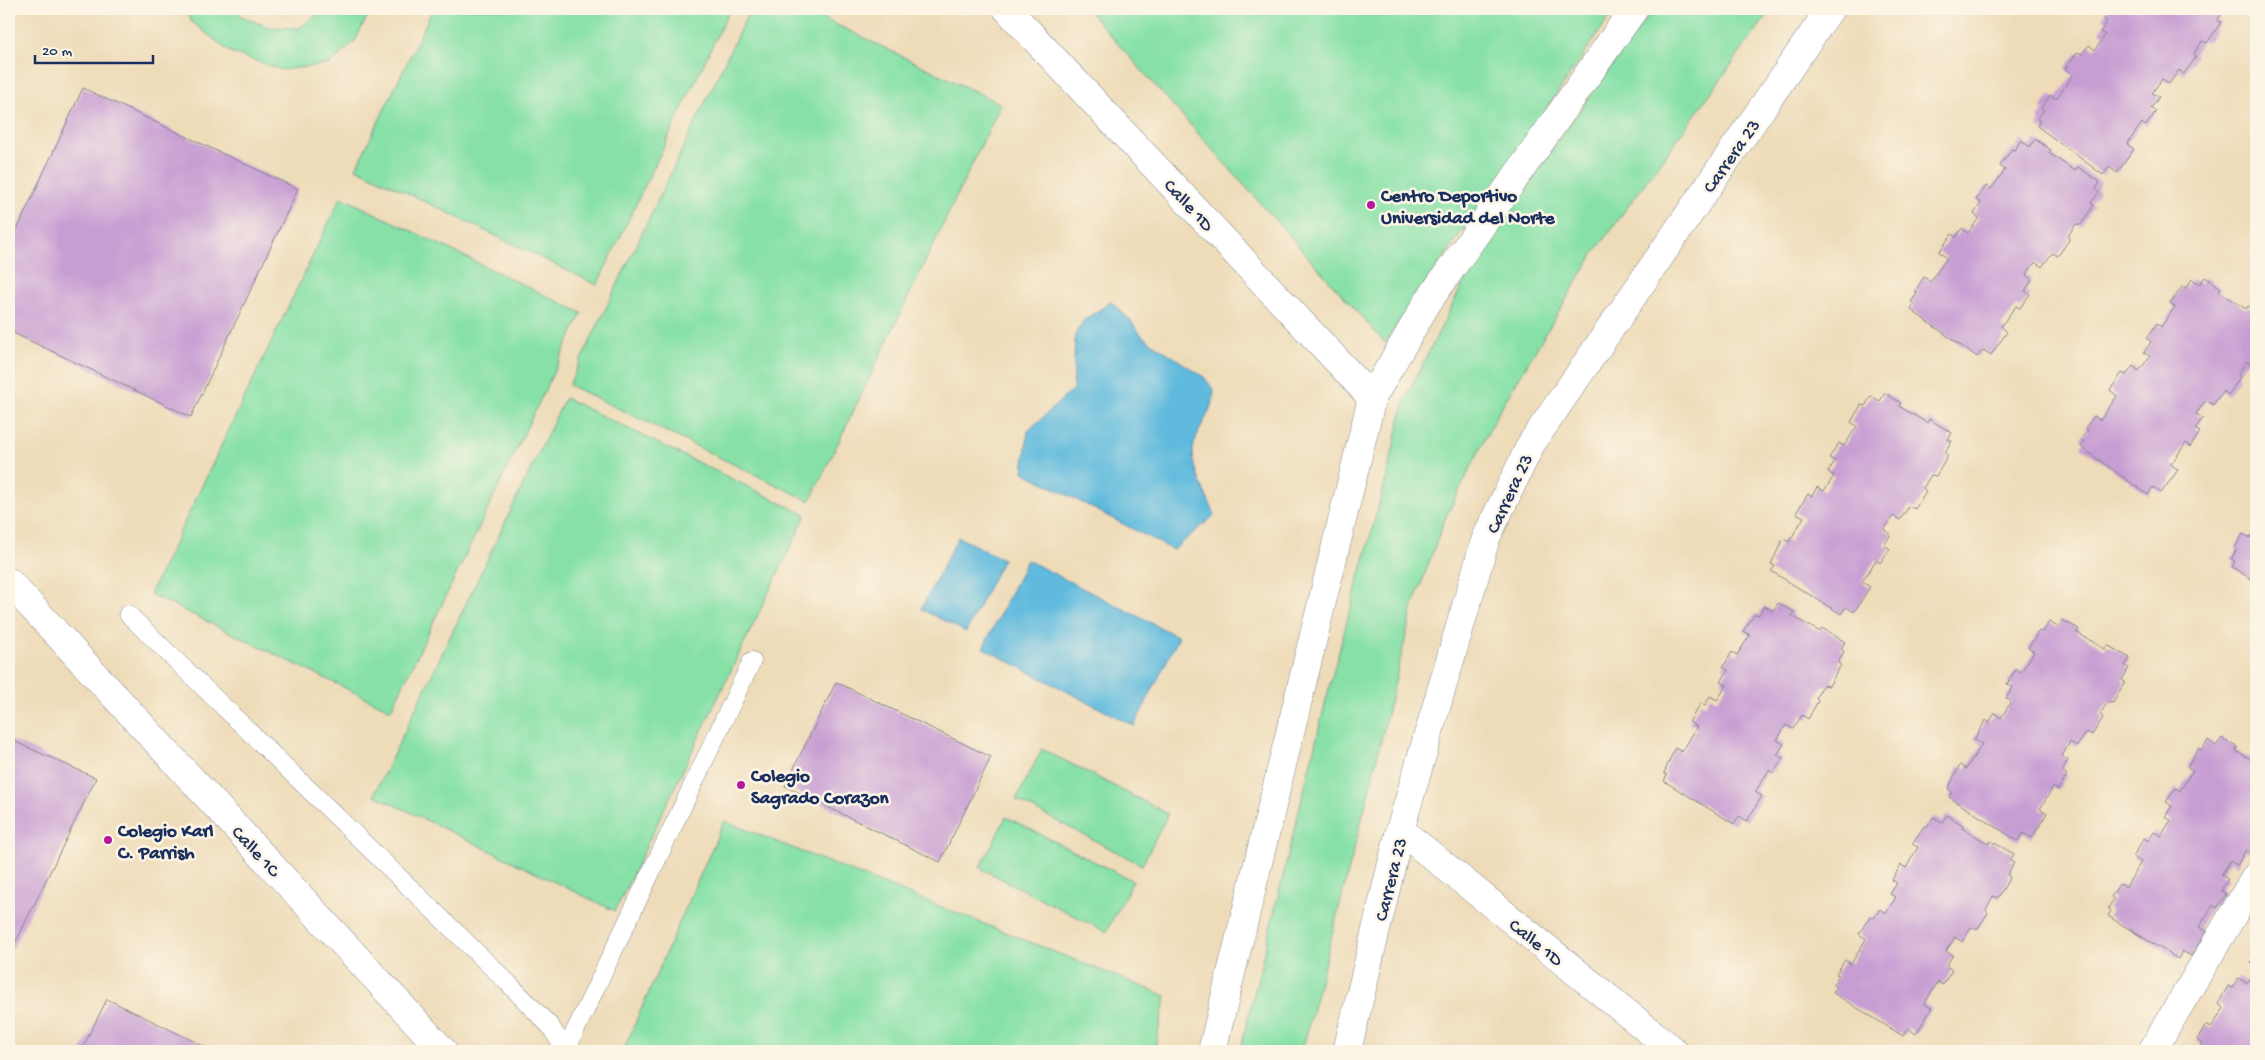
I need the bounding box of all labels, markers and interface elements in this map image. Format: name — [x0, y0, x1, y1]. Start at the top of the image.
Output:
scale bar — [35, 32, 152, 64]
text: 20 m — [42, 43, 72, 61]
street label: Carrera 23 — [1699, 115, 1767, 198]
street label: Calle 1D — [1157, 175, 1218, 238]
place label: Centro Deportivo Universidad del Norte — [1380, 186, 1556, 231]
marker: Centro Deportivo Universidad del Norte — [1365, 199, 1377, 211]
street label: Carrera 23 — [1483, 451, 1540, 538]
place label: Colegio Sagrado Corazon — [750, 766, 890, 811]
marker: Colegio Sagrado Corazon — [735, 779, 747, 791]
place label: Colegio Karl C. Parrish — [117, 821, 213, 866]
street label: Calle 1C — [225, 822, 285, 884]
marker: Colegio Karl C. Parrish — [102, 834, 114, 846]
street label: Carrera 23 — [1371, 836, 1414, 924]
street label: Calle 1D — [1503, 915, 1567, 973]

